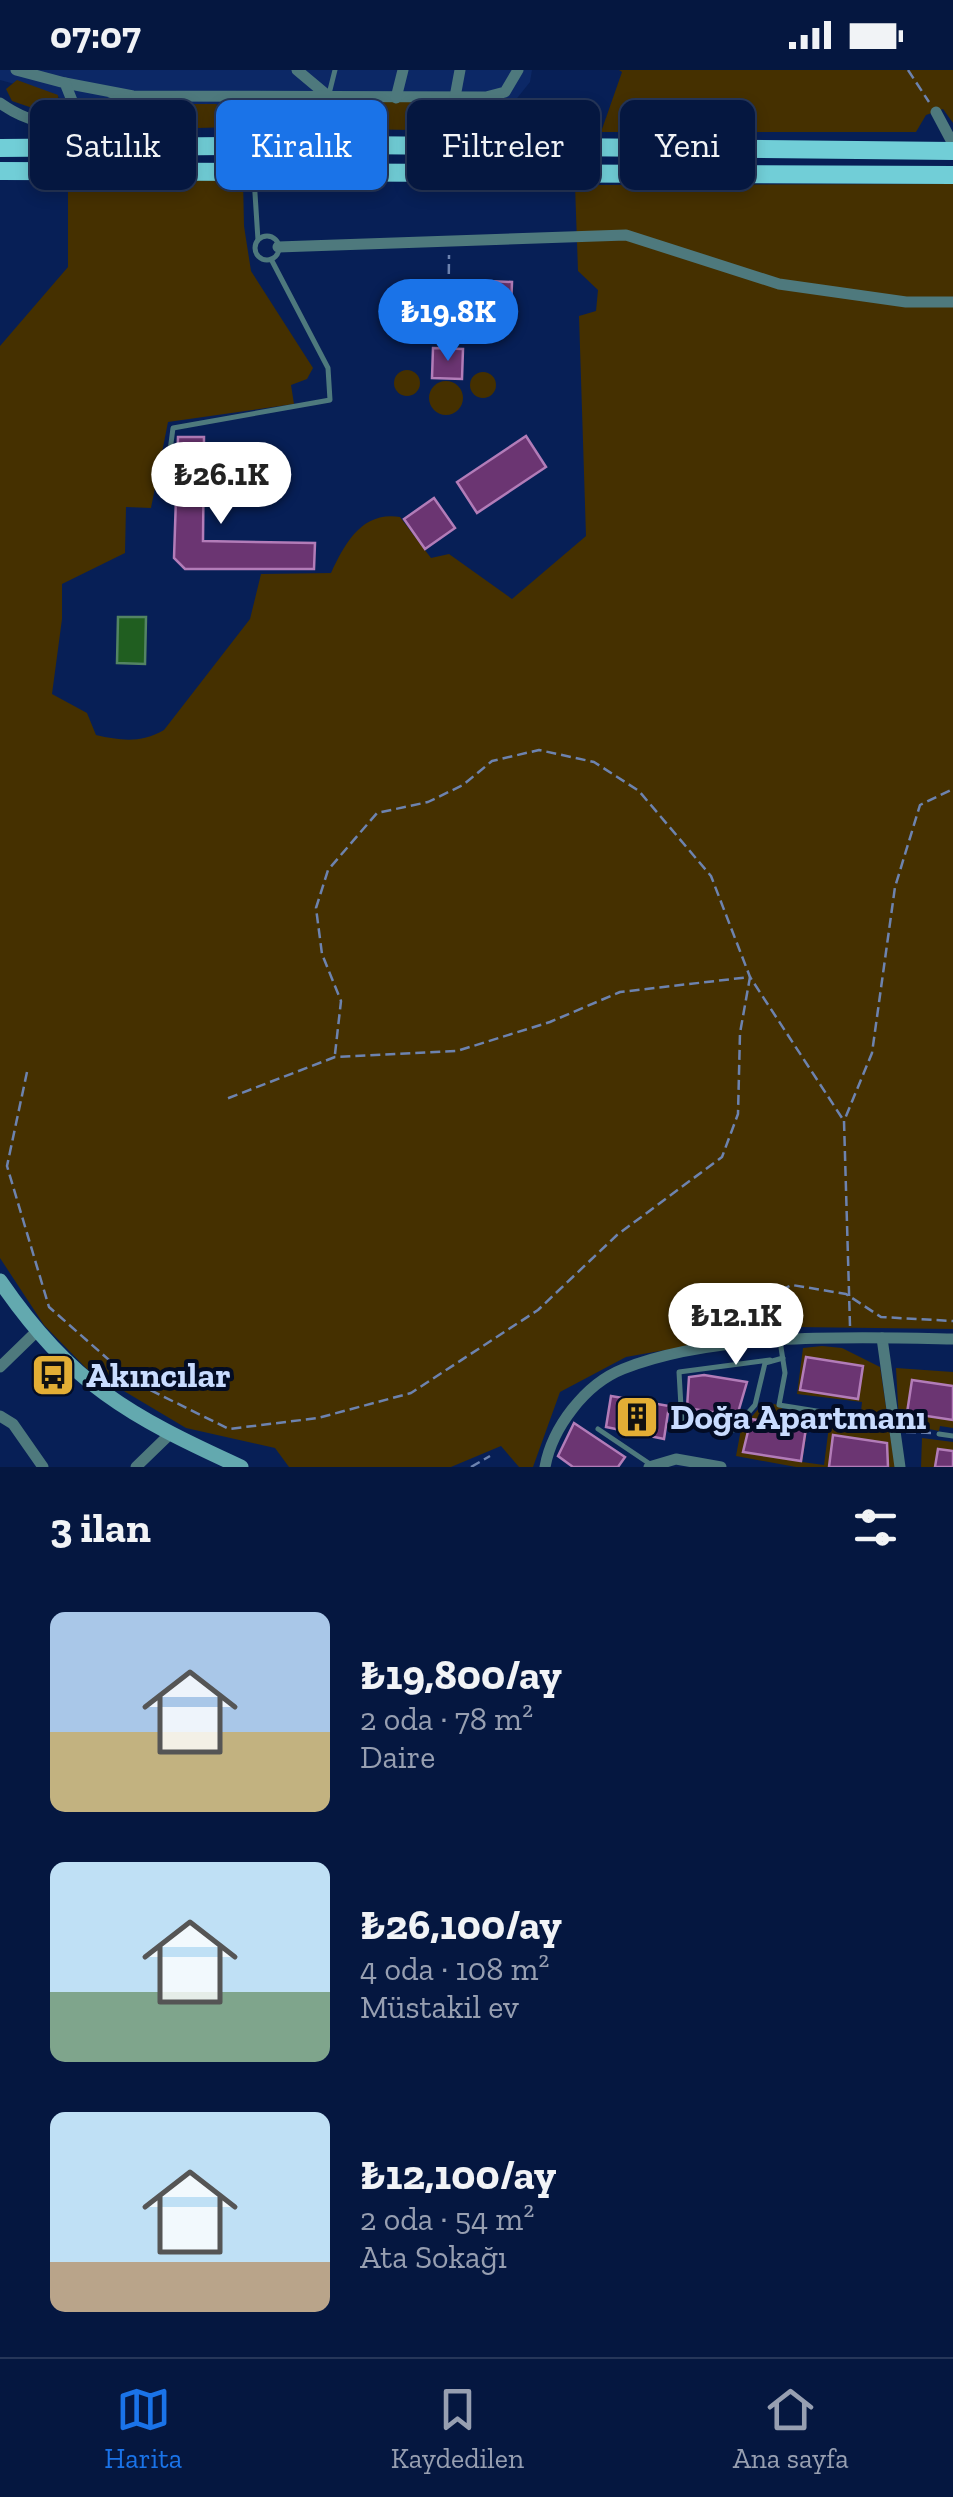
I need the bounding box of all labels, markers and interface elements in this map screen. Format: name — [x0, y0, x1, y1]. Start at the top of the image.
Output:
text: 07:07 — [50, 12, 141, 58]
chip: Satılık — [30, 100, 196, 190]
chip: Kiralık — [216, 100, 387, 190]
chip: Filtreler — [407, 100, 600, 190]
chip: Yeni — [620, 100, 755, 190]
pin: ₺19.8K — [367, 279, 529, 364]
text: ₺19.8K — [400, 292, 496, 330]
pin: ₺26.1K — [140, 442, 302, 527]
text: ₺26.1K — [173, 455, 269, 493]
pin: ₺12.1K — [655, 1283, 817, 1368]
text: ₺12.1K — [690, 1296, 782, 1334]
bus stop icon: Akıncılar — [30, 1352, 76, 1398]
place label: Akıncılar — [86, 1354, 231, 1396]
building icon: Doğa Apartmanı — [614, 1394, 660, 1440]
place label: Doğa Apartmanı — [670, 1396, 926, 1438]
icon: filters — [848, 1500, 903, 1555]
text: 3 ilan — [50, 1502, 151, 1553]
text: ₺19,800/ay — [360, 1649, 562, 1700]
icon: home — [130, 1652, 250, 1772]
text: 2 oda · 78 m² — [360, 1700, 533, 1738]
text: Daire — [360, 1738, 435, 1776]
text: ₺26,100/ay — [360, 1899, 562, 1950]
icon: home — [130, 1902, 250, 2022]
text: 4 oda · 108 m² — [360, 1950, 549, 1988]
text: Müstakil ev — [360, 1988, 519, 2026]
text: ₺12,100/ay — [360, 2149, 556, 2200]
icon: home — [130, 2152, 250, 2272]
text: 2 oda · 54 m² — [360, 2200, 534, 2238]
text: Ata Sokağı — [360, 2238, 507, 2276]
tab: Harita — [104, 2382, 182, 2475]
tab: Kaydedilen — [391, 2382, 524, 2475]
tab: Ana sayfa — [733, 2382, 849, 2475]

